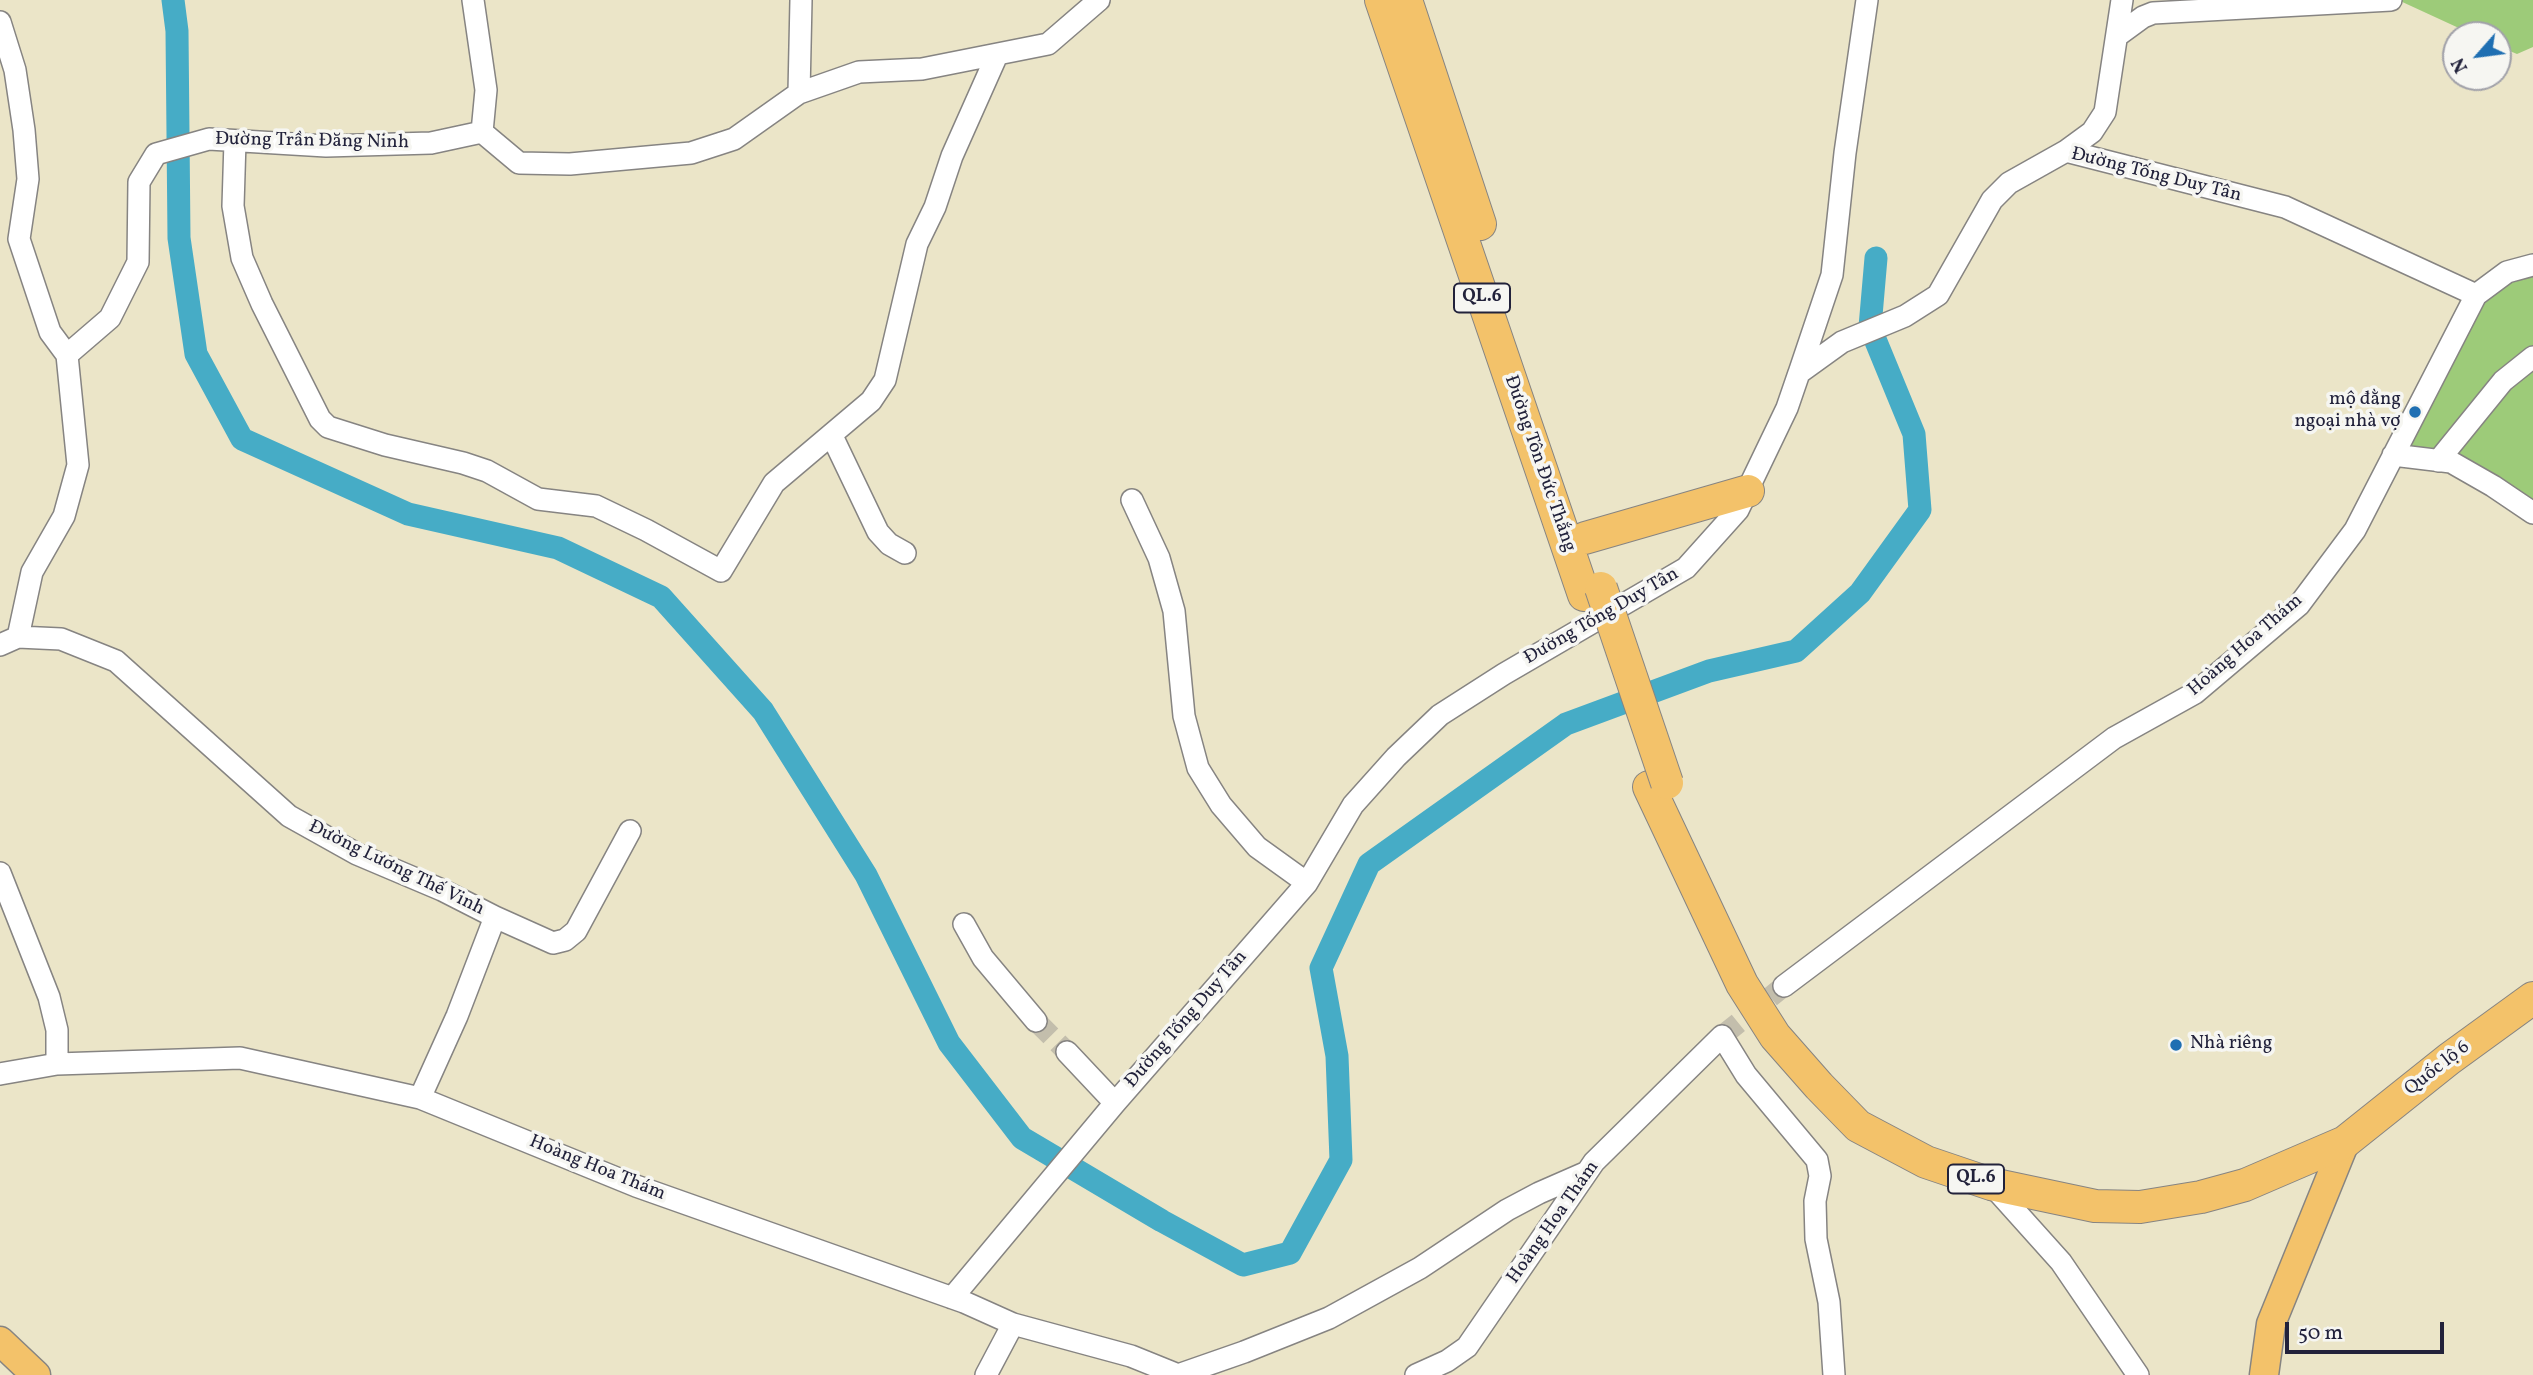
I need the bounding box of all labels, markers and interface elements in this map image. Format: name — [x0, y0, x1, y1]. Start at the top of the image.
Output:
north arrow — [2442, 21, 2512, 91]
text: N — [2446, 53, 2475, 77]
street label: Đường Trần Đăng Ninh — [215, 129, 409, 155]
street label: Đường Tống Duy Tân — [2068, 144, 2244, 208]
road number: QL.6 — [1454, 284, 1510, 312]
street label: Đường Tôn Đức Thắng — [1498, 373, 1580, 555]
place label: mộ đằng ngoại nhà vợ — [2294, 390, 2401, 434]
marker: mộ đằng ngoại nhà vợ — [2407, 404, 2423, 420]
street label: Đường Tống Duy Tân — [1521, 563, 1683, 671]
street label: Hoàng Hoa Thám — [2184, 590, 2308, 702]
street label: Đường Lương Thế Vinh — [304, 816, 488, 922]
street label: Đường Tống Duy Tân — [1121, 947, 1253, 1093]
place label: Nhà riêng — [2190, 1034, 2272, 1056]
marker: Nhà riêng — [2168, 1037, 2184, 1053]
street label: Quốc lộ 6 — [2401, 1037, 2475, 1101]
street label: Hoàng Hoa Thám — [526, 1131, 668, 1207]
street label: Hoàng Hoa Thám — [1503, 1157, 1605, 1289]
road number: QL.6 — [1948, 1164, 2004, 1194]
scale bar — [2288, 1308, 2447, 1352]
text: 50 m — [2298, 1319, 2343, 1348]

